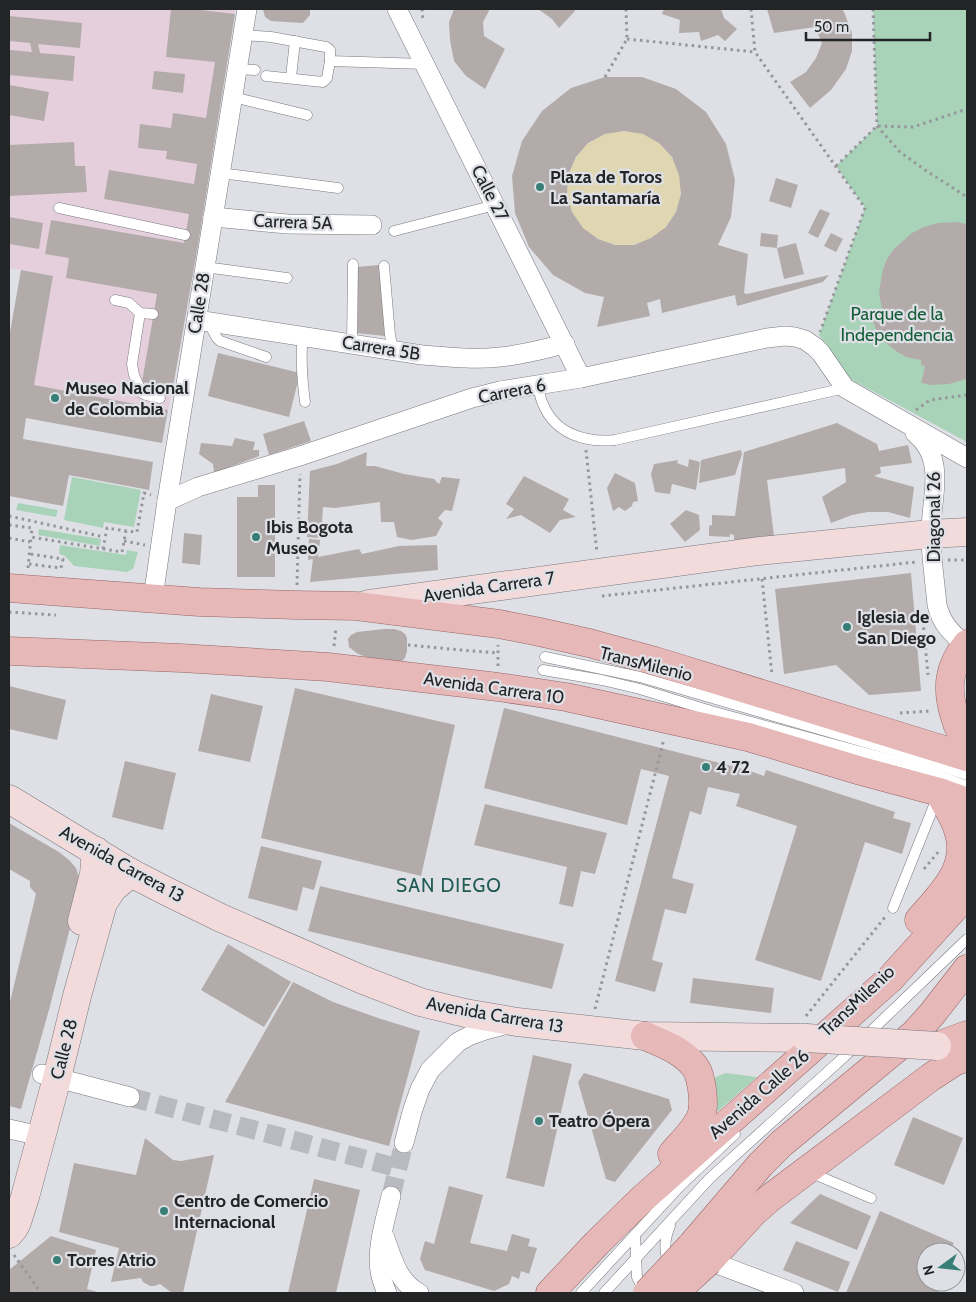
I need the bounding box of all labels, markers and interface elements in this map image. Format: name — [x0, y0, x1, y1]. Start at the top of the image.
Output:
scale bar — [806, 10, 930, 42]
text: 50 m — [814, 18, 849, 36]
street label: Calle 27 — [467, 161, 513, 225]
place label: Plaza de Toros La Santamaría — [550, 166, 662, 209]
marker: Plaza de Toros La Santamaría — [534, 181, 546, 193]
street label: Carrera 5A — [253, 210, 333, 234]
street label: Calle 28 — [183, 271, 215, 335]
park label: Parque de la Independencia — [841, 303, 954, 346]
street label: Carrera 5B — [340, 331, 422, 365]
street label: Carrera 6 — [476, 374, 548, 408]
place label: Museo Nacional de Colombia — [65, 377, 189, 420]
marker: Museo Nacional de Colombia — [49, 392, 61, 404]
street label: Diagonal 26 — [923, 472, 945, 562]
place label: Ibis Bogota Museo — [266, 516, 353, 559]
marker: Ibis Bogota Museo — [250, 531, 262, 543]
street label: Avenida Carrera 7 — [422, 567, 556, 607]
place label: Iglesia de San Diego — [857, 606, 936, 649]
marker: Iglesia de San Diego — [841, 621, 853, 633]
street label: TransMilenio — [597, 642, 695, 686]
street label: Avenida Carrera 10 — [422, 667, 566, 709]
place label: 4 72 — [716, 756, 750, 778]
marker: 4 72 — [700, 761, 712, 773]
street label: Avenida Carrera 13 — [56, 821, 188, 907]
district label: SAN DIEGO — [396, 874, 502, 897]
street label: TransMilenio — [815, 961, 899, 1041]
street label: Avenida Carrera 13 — [425, 992, 565, 1038]
street label: Calle 28 — [46, 1016, 82, 1082]
street label: Avenida Calle 26 — [704, 1044, 814, 1144]
place label: Teatro Ópera — [549, 1110, 650, 1132]
marker: Teatro Ópera — [533, 1115, 545, 1127]
place label: Centro de Comercio Internacional — [174, 1190, 328, 1233]
marker: Centro de Comercio Internacional — [158, 1205, 170, 1217]
north arrow — [916, 1242, 966, 1292]
place label: Torres Atrio — [67, 1249, 156, 1271]
marker: Torres Atrio — [51, 1254, 63, 1266]
text: N — [918, 1263, 938, 1277]

